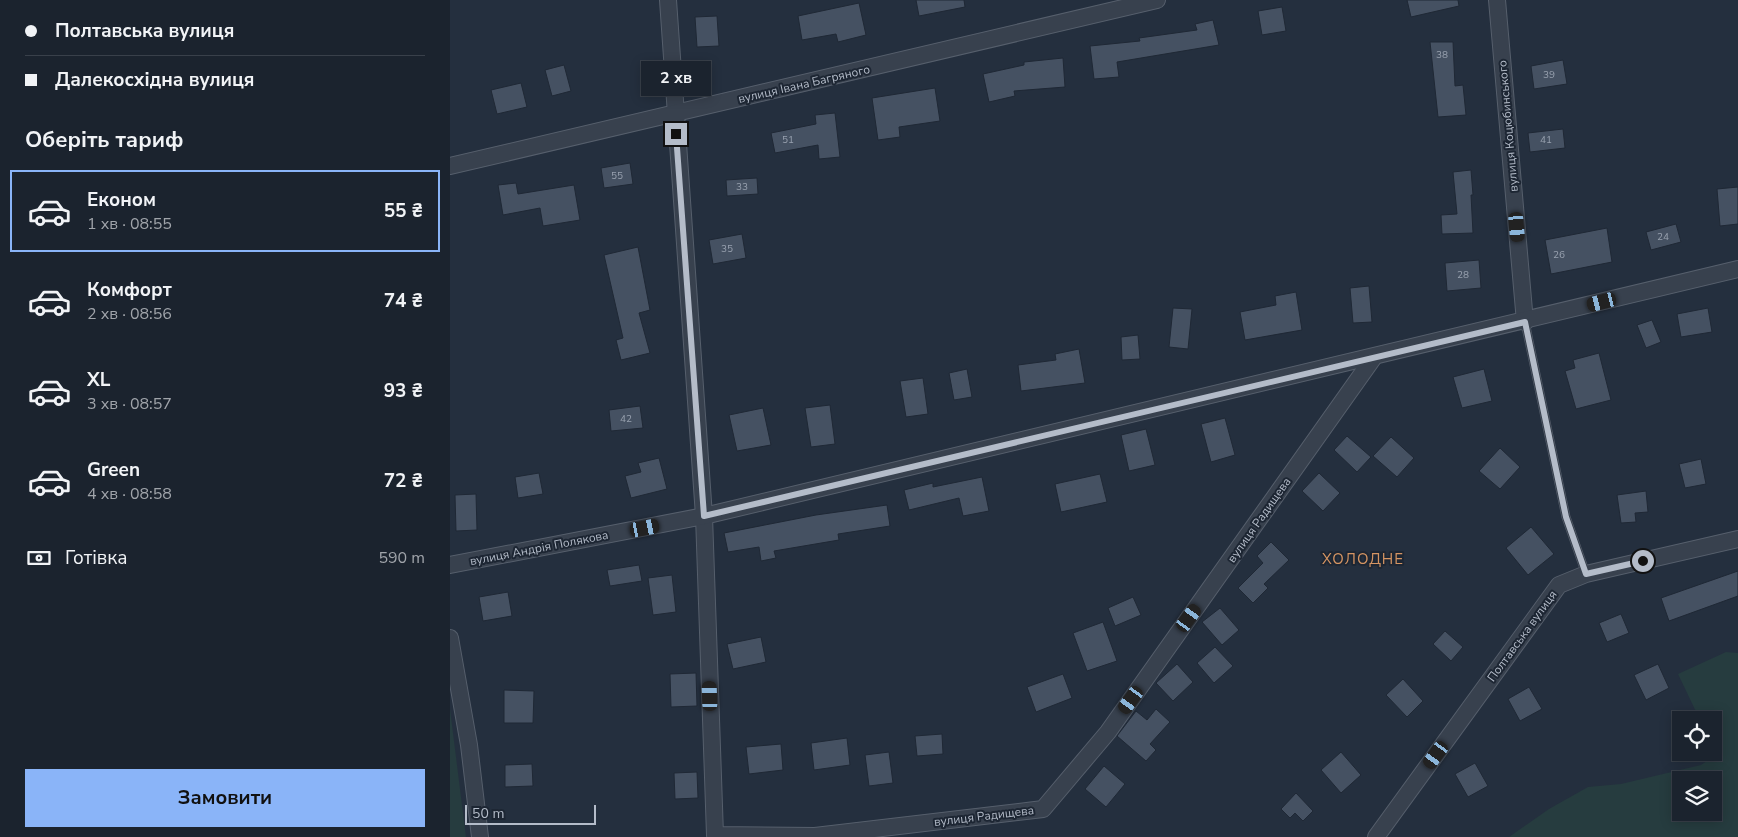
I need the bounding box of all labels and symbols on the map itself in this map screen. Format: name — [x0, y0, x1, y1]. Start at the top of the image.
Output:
house number: 38 — [1436, 48, 1448, 62]
street label: вулиця Коцюбинського — [1494, 59, 1522, 192]
street label: вулиця Івана Багряного — [736, 61, 872, 107]
callout: 2 хв — [641, 62, 711, 96]
house number: 39 — [1543, 68, 1555, 82]
route end — [665, 123, 687, 145]
house number: 51 — [782, 133, 794, 147]
house number: 41 — [1540, 133, 1552, 147]
house number: 55 — [611, 169, 623, 183]
house number: 33 — [736, 180, 748, 194]
car — [1508, 211, 1525, 243]
house number: 24 — [1657, 230, 1669, 244]
house number: 35 — [721, 242, 733, 256]
house number: 26 — [1553, 248, 1565, 262]
house number: 28 — [1457, 268, 1469, 282]
car — [1585, 291, 1618, 313]
house number: 42 — [620, 412, 632, 426]
street label: вулиця Радищева — [1224, 474, 1294, 566]
car — [628, 518, 661, 538]
street label: вулиця Андрія Полякова — [468, 527, 610, 569]
district label: ХОЛОДНЕ — [1322, 549, 1404, 569]
route start — [1632, 550, 1654, 572]
street label: Полтавська вулиця — [1483, 587, 1561, 685]
car — [1174, 601, 1203, 635]
car — [701, 681, 718, 711]
car — [1116, 683, 1145, 717]
car — [1421, 738, 1450, 772]
scale bar — [465, 802, 596, 825]
street label: вулиця Радищева — [933, 802, 1035, 830]

